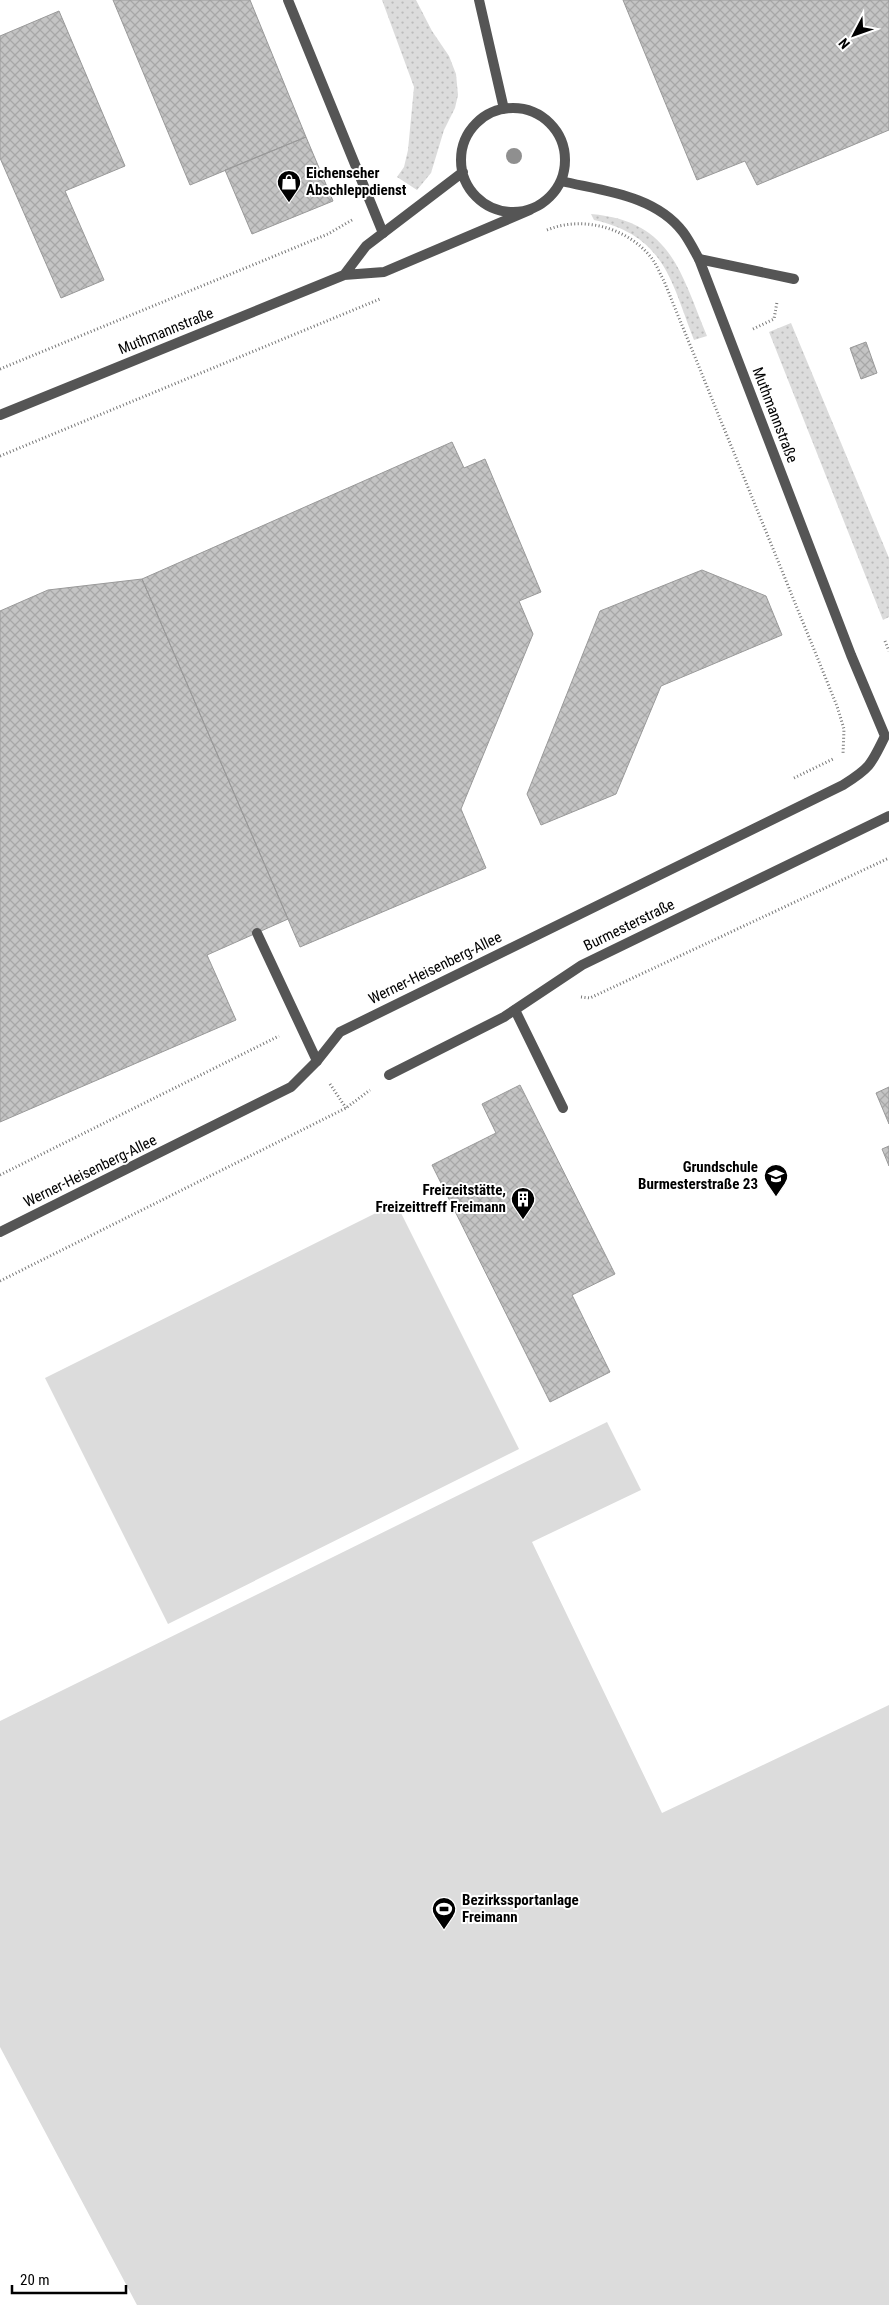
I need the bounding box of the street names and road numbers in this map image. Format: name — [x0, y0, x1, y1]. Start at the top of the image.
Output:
street label: Muthmannstraße — [116, 304, 216, 358]
street label: Muthmannstraße — [749, 365, 801, 465]
street label: Burmesterstraße — [581, 895, 677, 955]
street label: Werner-Heisenberg-Allee — [365, 928, 505, 1008]
street label: Werner-Heisenberg-Allee — [20, 1131, 160, 1211]

